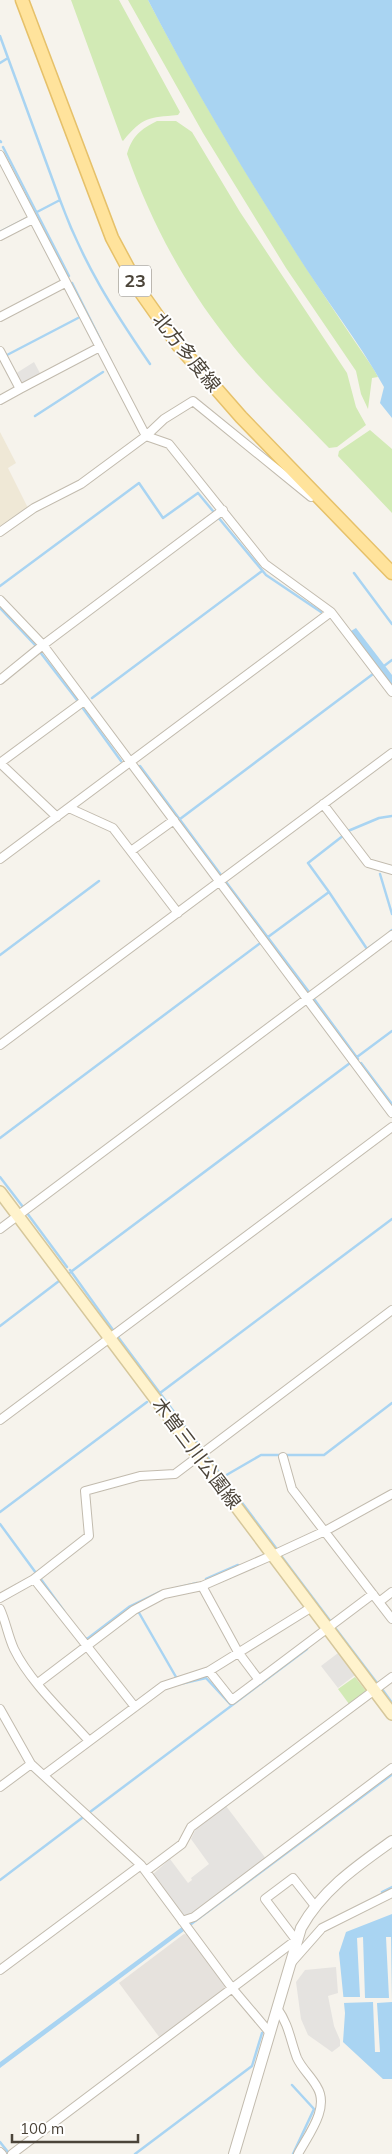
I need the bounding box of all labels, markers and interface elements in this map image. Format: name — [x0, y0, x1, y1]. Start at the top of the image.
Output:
road number: 23 — [119, 266, 151, 296]
street label: 北方多度線 — [148, 308, 226, 396]
street label: 木曽三川公園線 — [147, 1393, 247, 1513]
scale bar — [12, 2112, 139, 2144]
text: 100 m — [20, 2119, 64, 2138]

